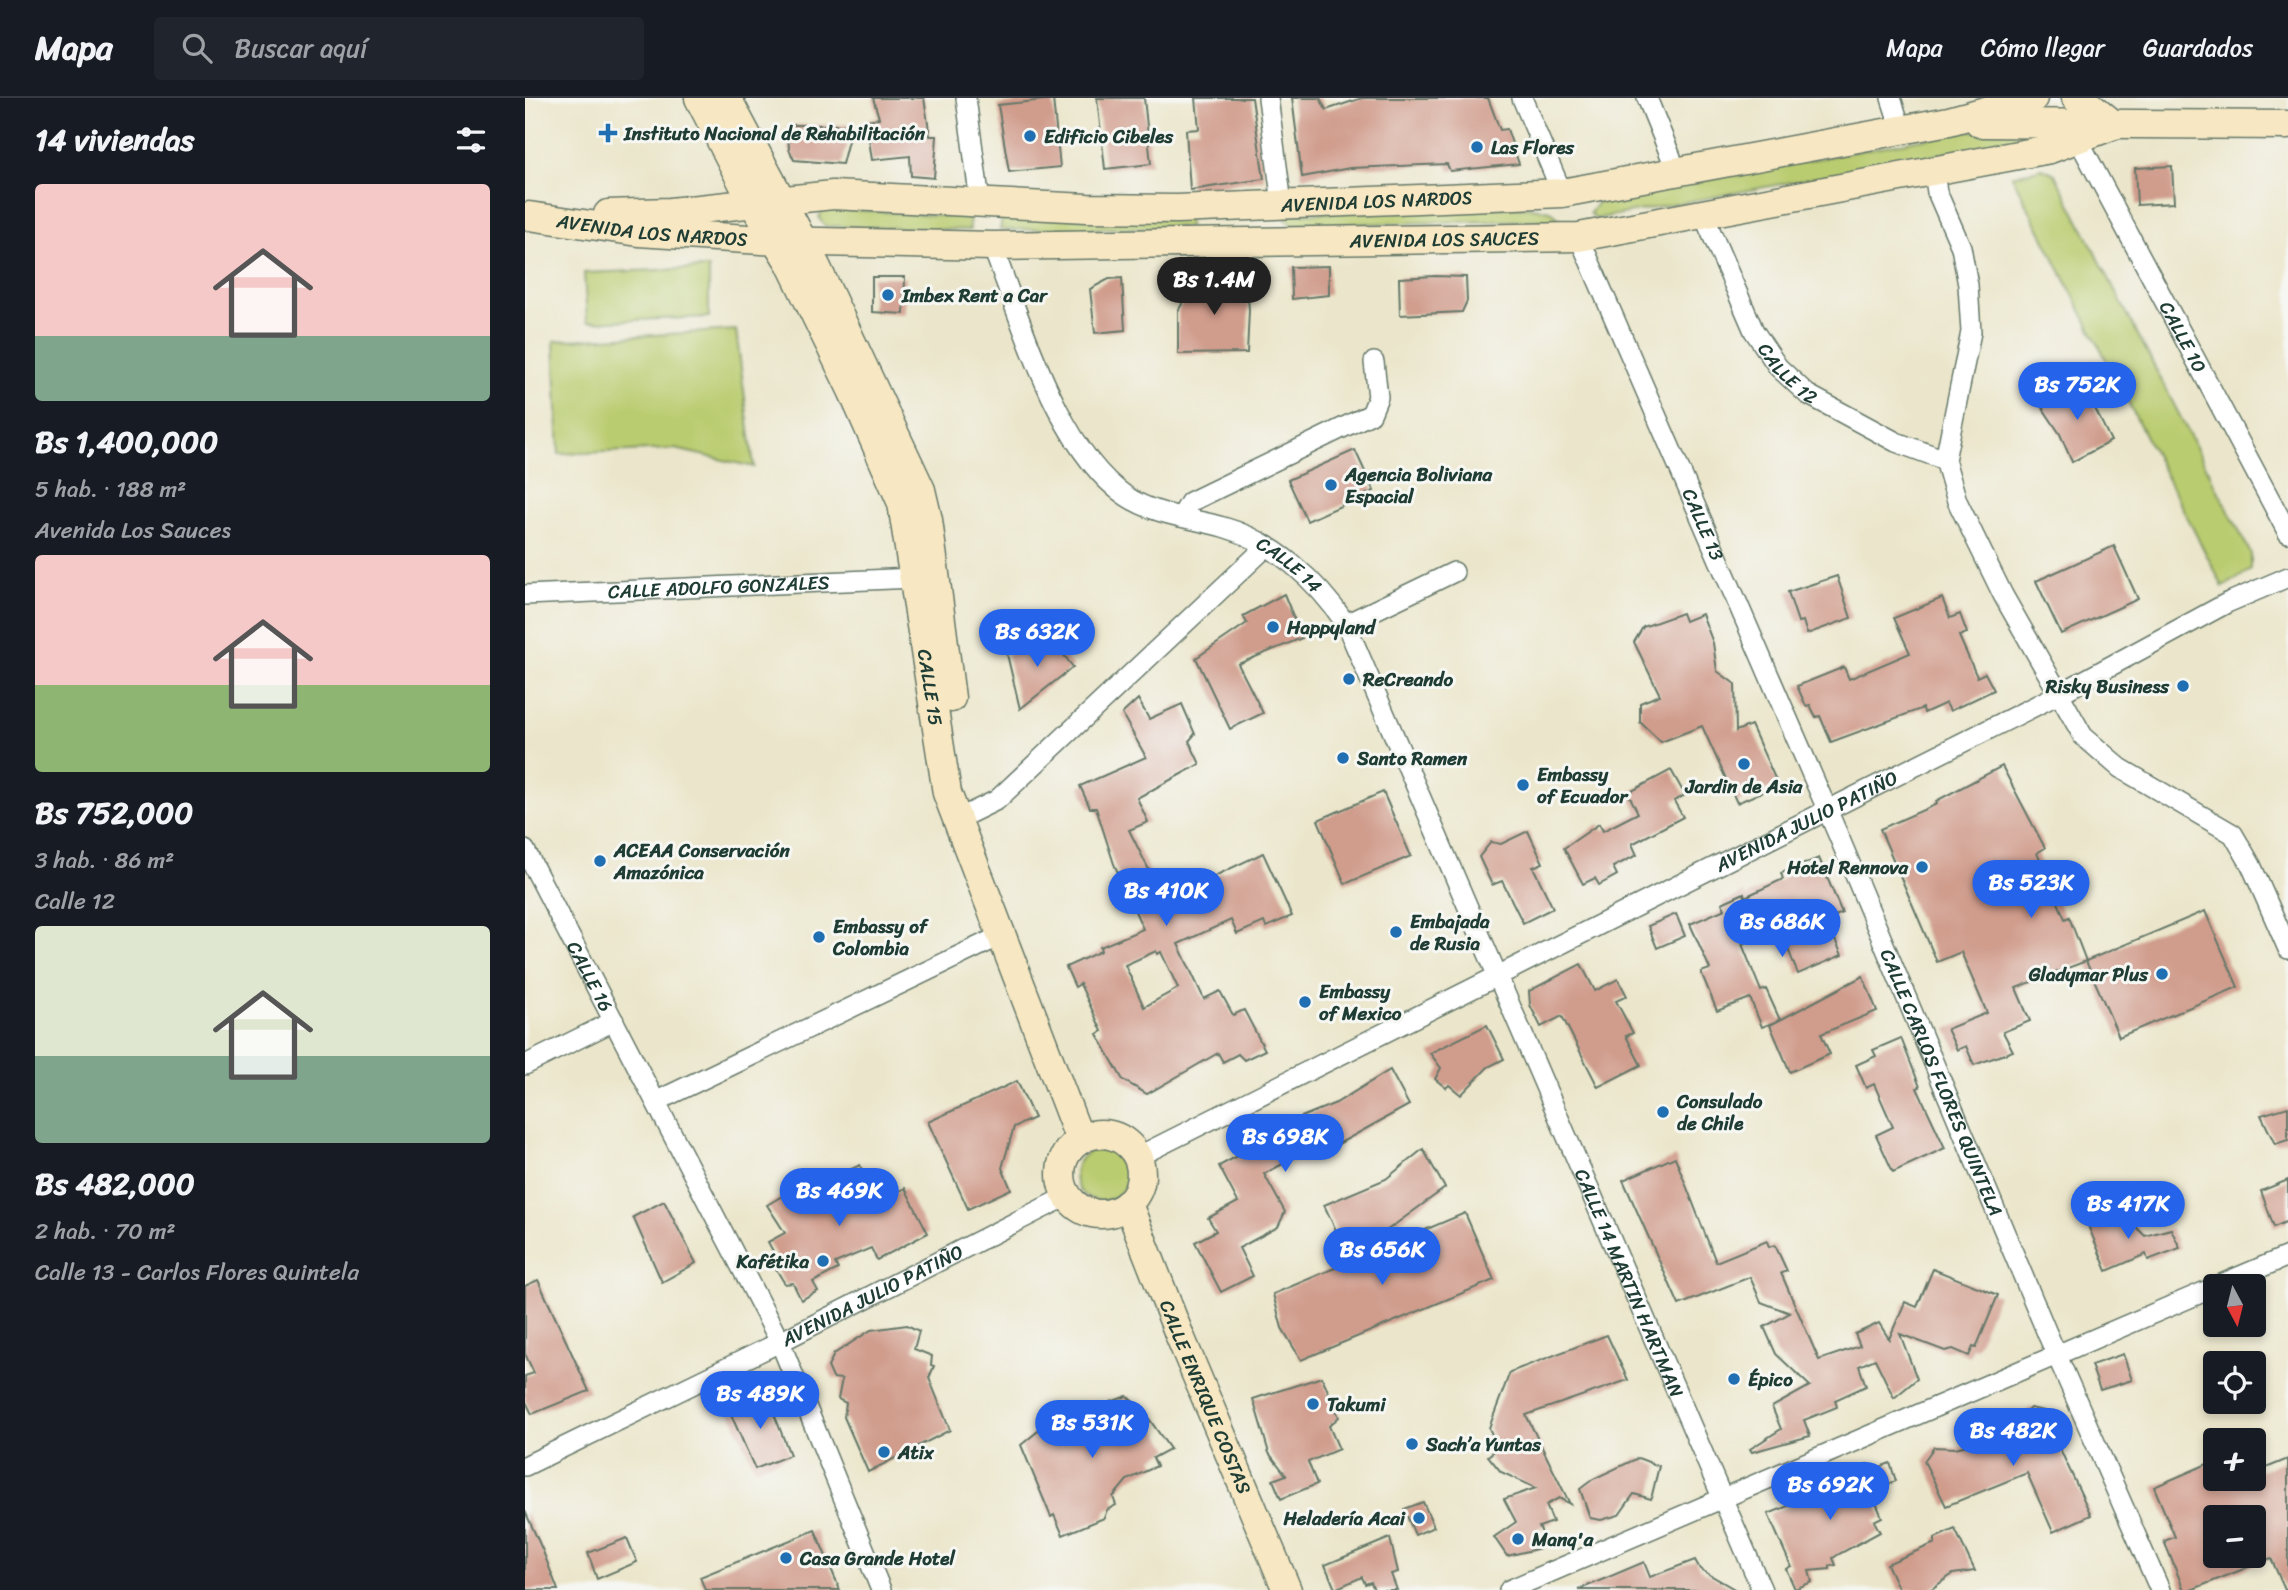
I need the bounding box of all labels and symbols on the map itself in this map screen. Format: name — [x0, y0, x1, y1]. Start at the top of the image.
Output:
place label: Instituto Nacional de Rehabilitación — [623, 117, 926, 150]
place label: Edificio Cibeles — [1044, 120, 1175, 153]
marker: Instituto Nacional de Rehabilitación — [598, 123, 618, 143]
marker: Edificio Cibeles — [1022, 128, 1038, 144]
place label: Las Flores — [1491, 131, 1575, 164]
marker: Las Flores — [1469, 139, 1485, 155]
street label: AVENIDA LOS NARDOS — [1279, 181, 1473, 222]
street label: AVENIDA LOS NARDOS — [554, 204, 748, 256]
street label: AVENIDA LOS SAUCES — [1348, 222, 1540, 258]
pin: Bs 1.4M — [1149, 258, 1279, 317]
place label: Imbex Rent a Car — [901, 279, 1048, 312]
marker: Imbex Rent a Car — [880, 287, 896, 303]
street label: CALLE 10 — [2150, 295, 2216, 379]
street label: CALLE 12 — [1749, 336, 1823, 414]
pin: Bs 752K — [2012, 362, 2142, 422]
place label: Agencia Boliviana Espacial — [1344, 458, 1493, 513]
marker: Agencia Boliviana Espacial — [1323, 477, 1339, 493]
street label: CALLE 13 — [1673, 483, 1733, 566]
street label: CALLE 14 — [1250, 527, 1330, 601]
street label: CALLE ADOLFO GONZALES — [607, 566, 831, 608]
pin: Bs 632K — [972, 610, 1102, 669]
place label: Happyland — [1286, 611, 1377, 644]
marker: Happyland — [1265, 619, 1281, 635]
street label: CALLE 15 — [908, 647, 952, 728]
place label: ReCreando — [1362, 663, 1454, 696]
place label: Risky Business — [2045, 670, 2170, 703]
marker: ReCreando — [1341, 671, 1357, 687]
marker: Risky Business — [2175, 678, 2191, 694]
place label: Santo Ramen — [1356, 742, 1468, 775]
marker: Santo Ramen — [1335, 750, 1351, 766]
marker: Jardin de Asia — [1736, 756, 1752, 772]
place label: Embassy of Ecuador — [1537, 758, 1629, 813]
street label: AVENIDA JULIO PATIÑO — [1709, 762, 1904, 882]
place label: Jardin de Asia — [1685, 770, 1803, 803]
marker: Embassy of Ecuador — [1515, 777, 1531, 793]
place label: ACEAA Conservación Amazónica — [613, 834, 790, 889]
place label: Hotel Rennova — [1786, 851, 1908, 884]
marker: ACEAA Conservación Amazónica — [592, 853, 608, 869]
marker: Hotel Rennova — [1914, 859, 1930, 875]
pin: Bs 523K — [1966, 860, 2096, 920]
pin: Bs 410K — [1101, 868, 1231, 928]
pin: Bs 686K — [1717, 900, 1847, 959]
place label: Embajada de Rusia — [1410, 905, 1490, 960]
place label: Embassy of Colombia — [832, 910, 930, 965]
marker: Embajada de Rusia — [1388, 924, 1404, 940]
marker: Embassy of Colombia — [811, 929, 827, 945]
street label: CALLE 16 — [558, 935, 622, 1018]
street label: CALLE CARLOS FLORES QUINTELA — [1871, 944, 2012, 1221]
place label: Gladymar Plus — [2028, 958, 2149, 991]
marker: Gladymar Plus — [2154, 966, 2170, 982]
place label: Embassy of Mexico — [1319, 975, 1402, 1030]
marker: Embassy of Mexico — [1297, 994, 1313, 1010]
place label: Consulado de Chile — [1676, 1085, 1763, 1140]
marker: Consulado de Chile — [1655, 1104, 1671, 1120]
pin: Bs 698K — [1220, 1114, 1350, 1174]
street label: CALLE 14 MARTIN HARTMAN — [1565, 1163, 1693, 1403]
pin: Bs 469K — [774, 1168, 904, 1228]
pin: Bs 417K — [2063, 1182, 2193, 1241]
pin: Bs 656K — [1317, 1228, 1447, 1287]
street label: AVENIDA JULIO PATIÑO — [775, 1235, 969, 1356]
place label: Kafétika — [736, 1245, 809, 1278]
marker: Kafétika — [815, 1253, 831, 1269]
north arrow — [2203, 1274, 2266, 1337]
street label: CALLE ENRIQUE COSTAS — [1150, 1295, 1261, 1499]
place label: Épico — [1748, 1363, 1793, 1396]
marker: Épico — [1726, 1371, 1742, 1387]
pin: Bs 489K — [695, 1372, 825, 1431]
place label: Takumi — [1327, 1388, 1386, 1421]
marker: Takumi — [1305, 1396, 1321, 1412]
pin: Bs 531K — [1027, 1400, 1157, 1460]
pin: Bs 482K — [1948, 1408, 2078, 1468]
place label: Sach’a Yuntas — [1425, 1428, 1542, 1461]
place label: Atix — [897, 1436, 935, 1469]
marker: Sach’a Yuntas — [1404, 1436, 1420, 1452]
marker: Atix — [876, 1444, 892, 1460]
pin: Bs 692K — [1765, 1462, 1895, 1522]
place label: Heladería Acai — [1282, 1502, 1406, 1535]
marker: Heladería Acai — [1411, 1510, 1427, 1526]
place label: Manq'a — [1531, 1523, 1594, 1556]
marker: Manq'a — [1510, 1531, 1526, 1547]
place label: Casa Grande Hotel — [799, 1542, 955, 1575]
marker: Casa Grande Hotel — [778, 1550, 794, 1566]

